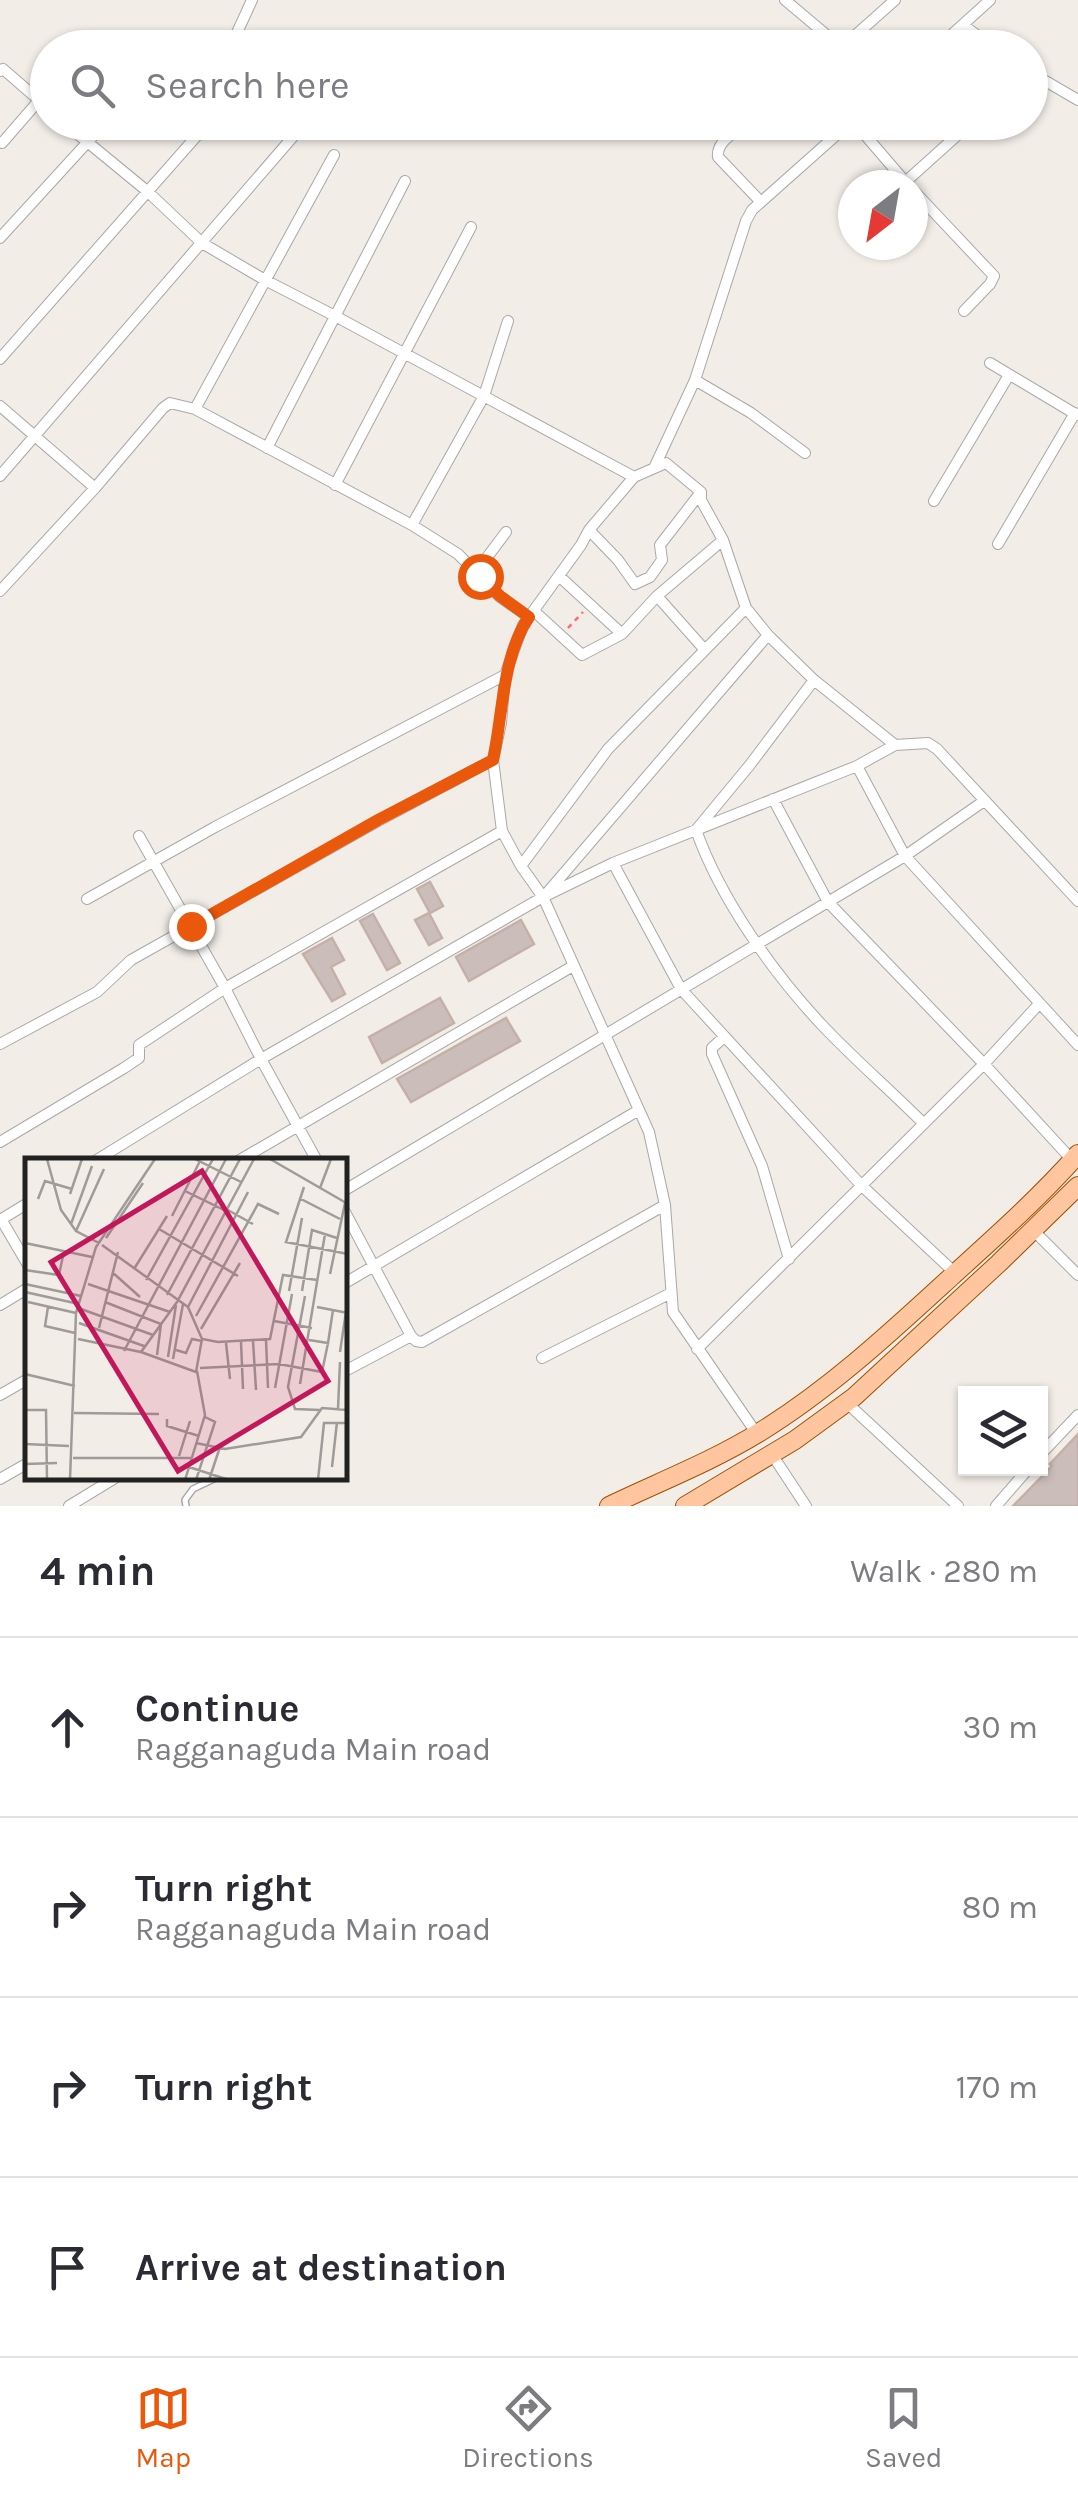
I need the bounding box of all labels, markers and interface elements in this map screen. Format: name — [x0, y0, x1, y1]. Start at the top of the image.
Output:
search box — [30, 30, 1048, 140]
icon: search — [65, 58, 120, 113]
text: Search here — [145, 63, 349, 108]
north arrow — [838, 170, 928, 260]
route start — [458, 554, 504, 600]
route end — [169, 904, 215, 950]
inset map — [25, 1158, 348, 1481]
map controls — [958, 1386, 1048, 1476]
button: layers — [958, 1386, 1048, 1476]
text: 4 min — [40, 1546, 155, 1596]
text: Walk · 280 m — [850, 1553, 1038, 1590]
text: Continue — [135, 1686, 299, 1731]
icon: ahead — [40, 1700, 95, 1755]
text: 30 m — [963, 1709, 1038, 1746]
text: Ragganaguda Main road — [135, 1731, 491, 1768]
text: Turn right — [135, 1866, 312, 1911]
icon: right — [40, 1880, 95, 1935]
text: 80 m — [962, 1889, 1038, 1926]
text: Ragganaguda Main road — [135, 1911, 491, 1948]
icon: right — [40, 2060, 95, 2115]
text: Turn right — [135, 2065, 312, 2110]
text: 170 m — [956, 2069, 1038, 2106]
icon: arrive — [40, 2240, 95, 2295]
text: Arrive at destination — [135, 2245, 507, 2290]
tab: Map — [136, 2381, 191, 2474]
tab: Directions — [462, 2381, 594, 2474]
tab: Saved — [865, 2381, 942, 2474]

